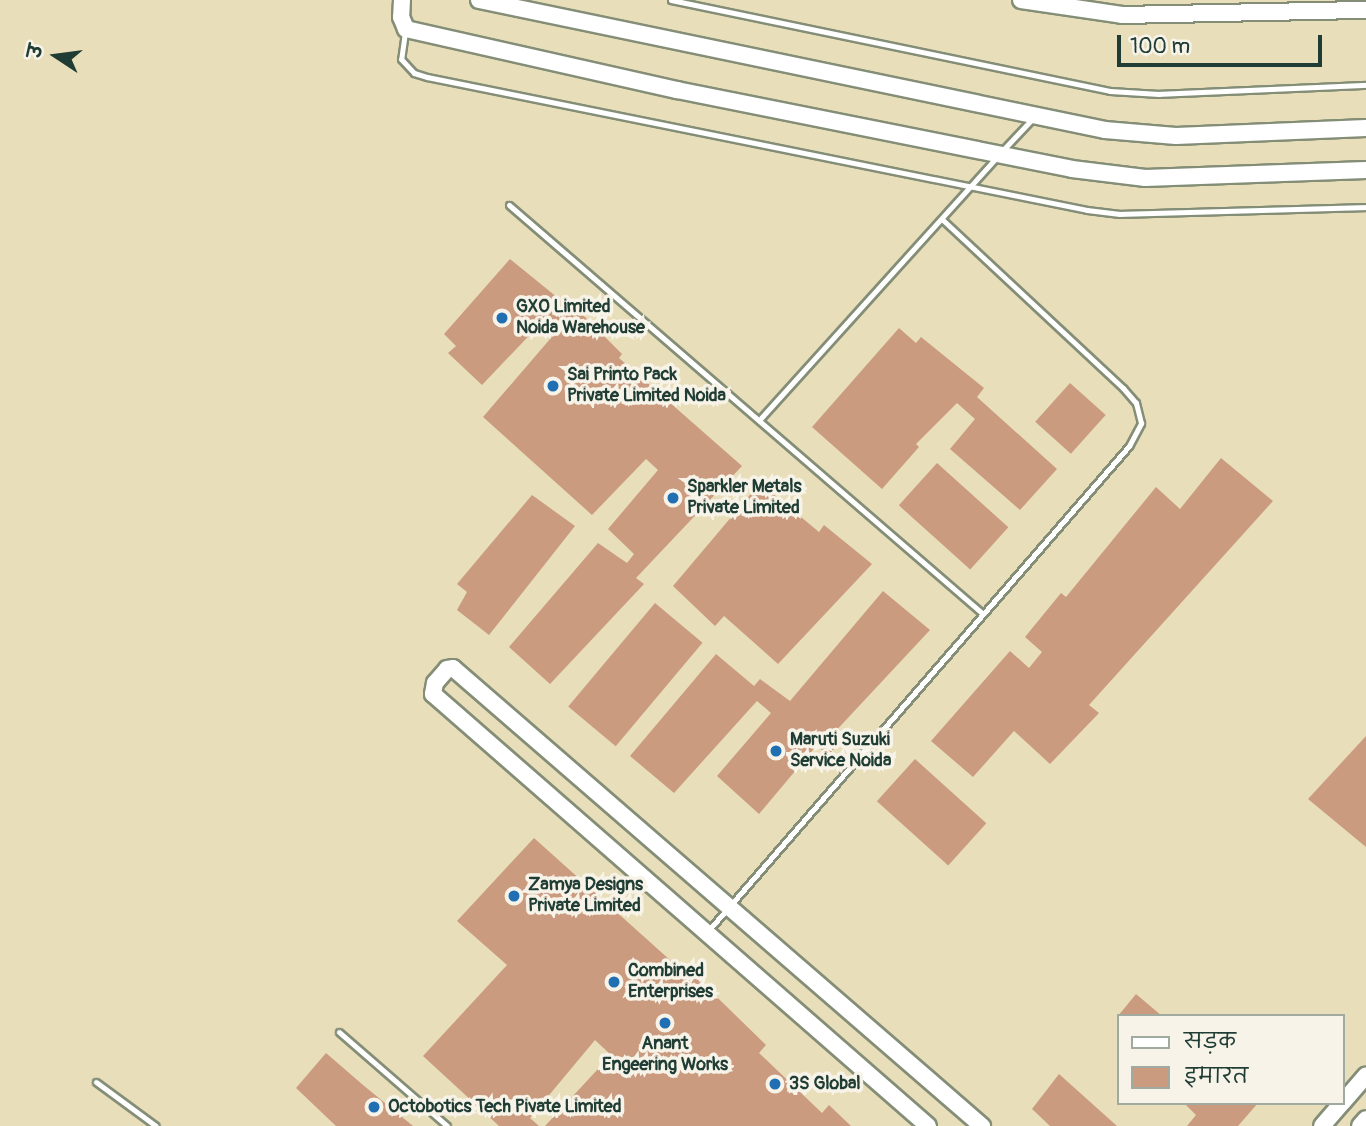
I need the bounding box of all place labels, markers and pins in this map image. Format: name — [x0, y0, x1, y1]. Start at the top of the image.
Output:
place label: GXO Limited Noida Warehouse — [516, 297, 645, 340]
marker: GXO Limited Noida Warehouse — [494, 310, 510, 326]
place label: Sai Printo Pack Private Limited Noida — [567, 365, 726, 408]
marker: Sai Printo Pack Private Limited Noida — [545, 378, 561, 394]
place label: Sparkler Metals Private Limited — [687, 477, 802, 520]
marker: Sparkler Metals Private Limited — [665, 490, 681, 506]
place label: Maruti Suzuki Service Noida — [790, 730, 891, 772]
marker: Maruti Suzuki Service Noida — [768, 743, 784, 759]
place label: Zamya Designs Private Limited — [528, 875, 643, 917]
marker: Zamya Designs Private Limited — [506, 888, 522, 904]
place label: Combined Enterprises — [628, 961, 713, 1004]
marker: Combined Enterprises — [606, 974, 622, 990]
marker: Anant Engeering Works — [657, 1015, 673, 1031]
place label: Anant Engeering Works — [602, 1034, 728, 1076]
place label: 3S Global — [789, 1073, 861, 1095]
marker: 3S Global — [767, 1076, 783, 1092]
place label: Octobotics Tech Pivate Limited — [388, 1096, 622, 1118]
marker: Octobotics Tech Pivate Limited — [366, 1099, 382, 1115]

